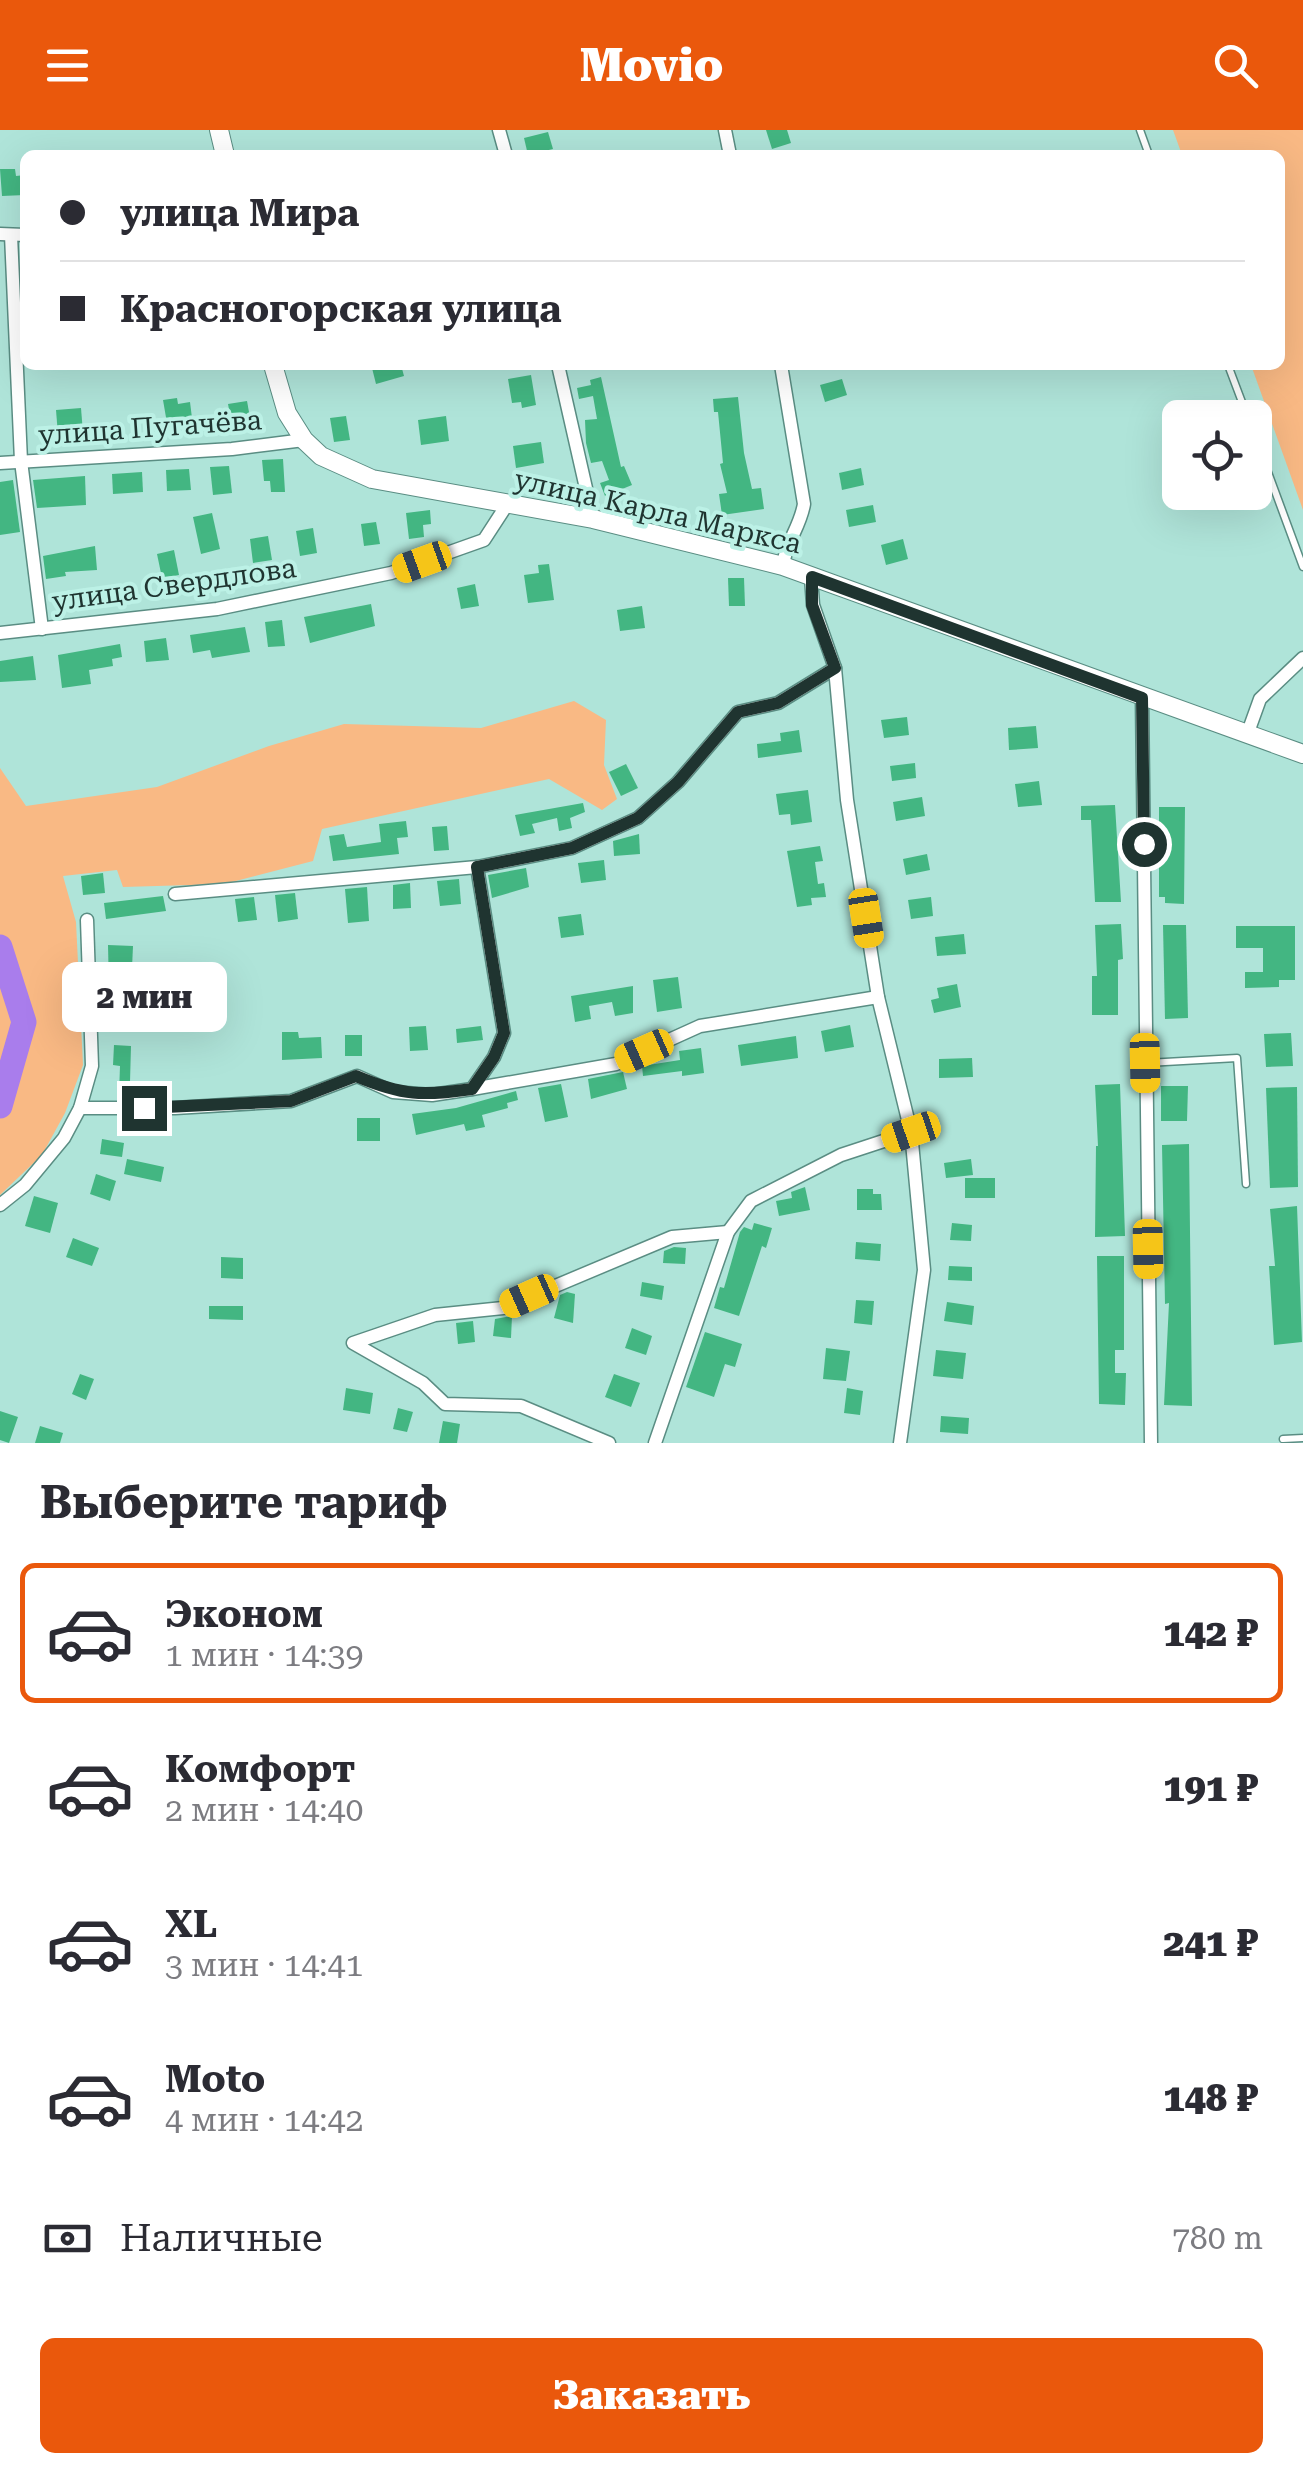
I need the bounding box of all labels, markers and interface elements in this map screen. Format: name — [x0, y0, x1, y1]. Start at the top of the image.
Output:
icon: menu — [40, 38, 95, 93]
icon: search — [1208, 38, 1263, 93]
text: Movio — [580, 39, 723, 92]
text: улица Мира — [120, 191, 359, 235]
text: Красногорская улица — [120, 287, 562, 331]
map controls — [1162, 400, 1272, 510]
button: locate — [1162, 400, 1272, 510]
street label: улица Пугачёва — [37, 403, 263, 452]
street label: улица Карла Маркса — [511, 462, 805, 561]
car — [389, 538, 455, 586]
street label: улица Свердлова — [50, 551, 298, 618]
route start — [1122, 822, 1167, 867]
car — [846, 886, 886, 950]
callout: 2 мин — [62, 963, 226, 1033]
text: 2 мин — [96, 978, 193, 1016]
car — [610, 1025, 678, 1077]
car — [1129, 1033, 1161, 1093]
route end — [122, 1086, 167, 1131]
car — [878, 1108, 944, 1156]
car — [1132, 1219, 1164, 1279]
car — [495, 1270, 563, 1322]
text: Выберите тариф — [40, 1476, 448, 1529]
icon: car — [45, 1588, 135, 1678]
text: Эконом — [165, 1592, 323, 1636]
text: 142 ₽ — [1163, 1611, 1258, 1655]
text: 1 мин · 14:39 — [165, 1636, 363, 1674]
icon: car — [45, 1743, 135, 1833]
text: Комфорт — [165, 1747, 355, 1791]
text: 191 ₽ — [1163, 1766, 1258, 1810]
text: 2 мин · 14:40 — [165, 1791, 363, 1829]
icon: car — [45, 1898, 135, 1988]
text: XL — [165, 1902, 217, 1946]
text: 241 ₽ — [1163, 1921, 1258, 1965]
text: 3 мин · 14:41 — [165, 1946, 363, 1984]
icon: car — [45, 2053, 135, 2143]
text: Moto — [165, 2057, 265, 2101]
text: 148 ₽ — [1163, 2076, 1258, 2120]
text: 4 мин · 14:42 — [165, 2101, 363, 2139]
icon: cash — [40, 2211, 95, 2266]
text: Наличные — [120, 2216, 323, 2260]
text: 780 m — [1172, 2219, 1263, 2257]
button: Заказать — [40, 2338, 1263, 2453]

